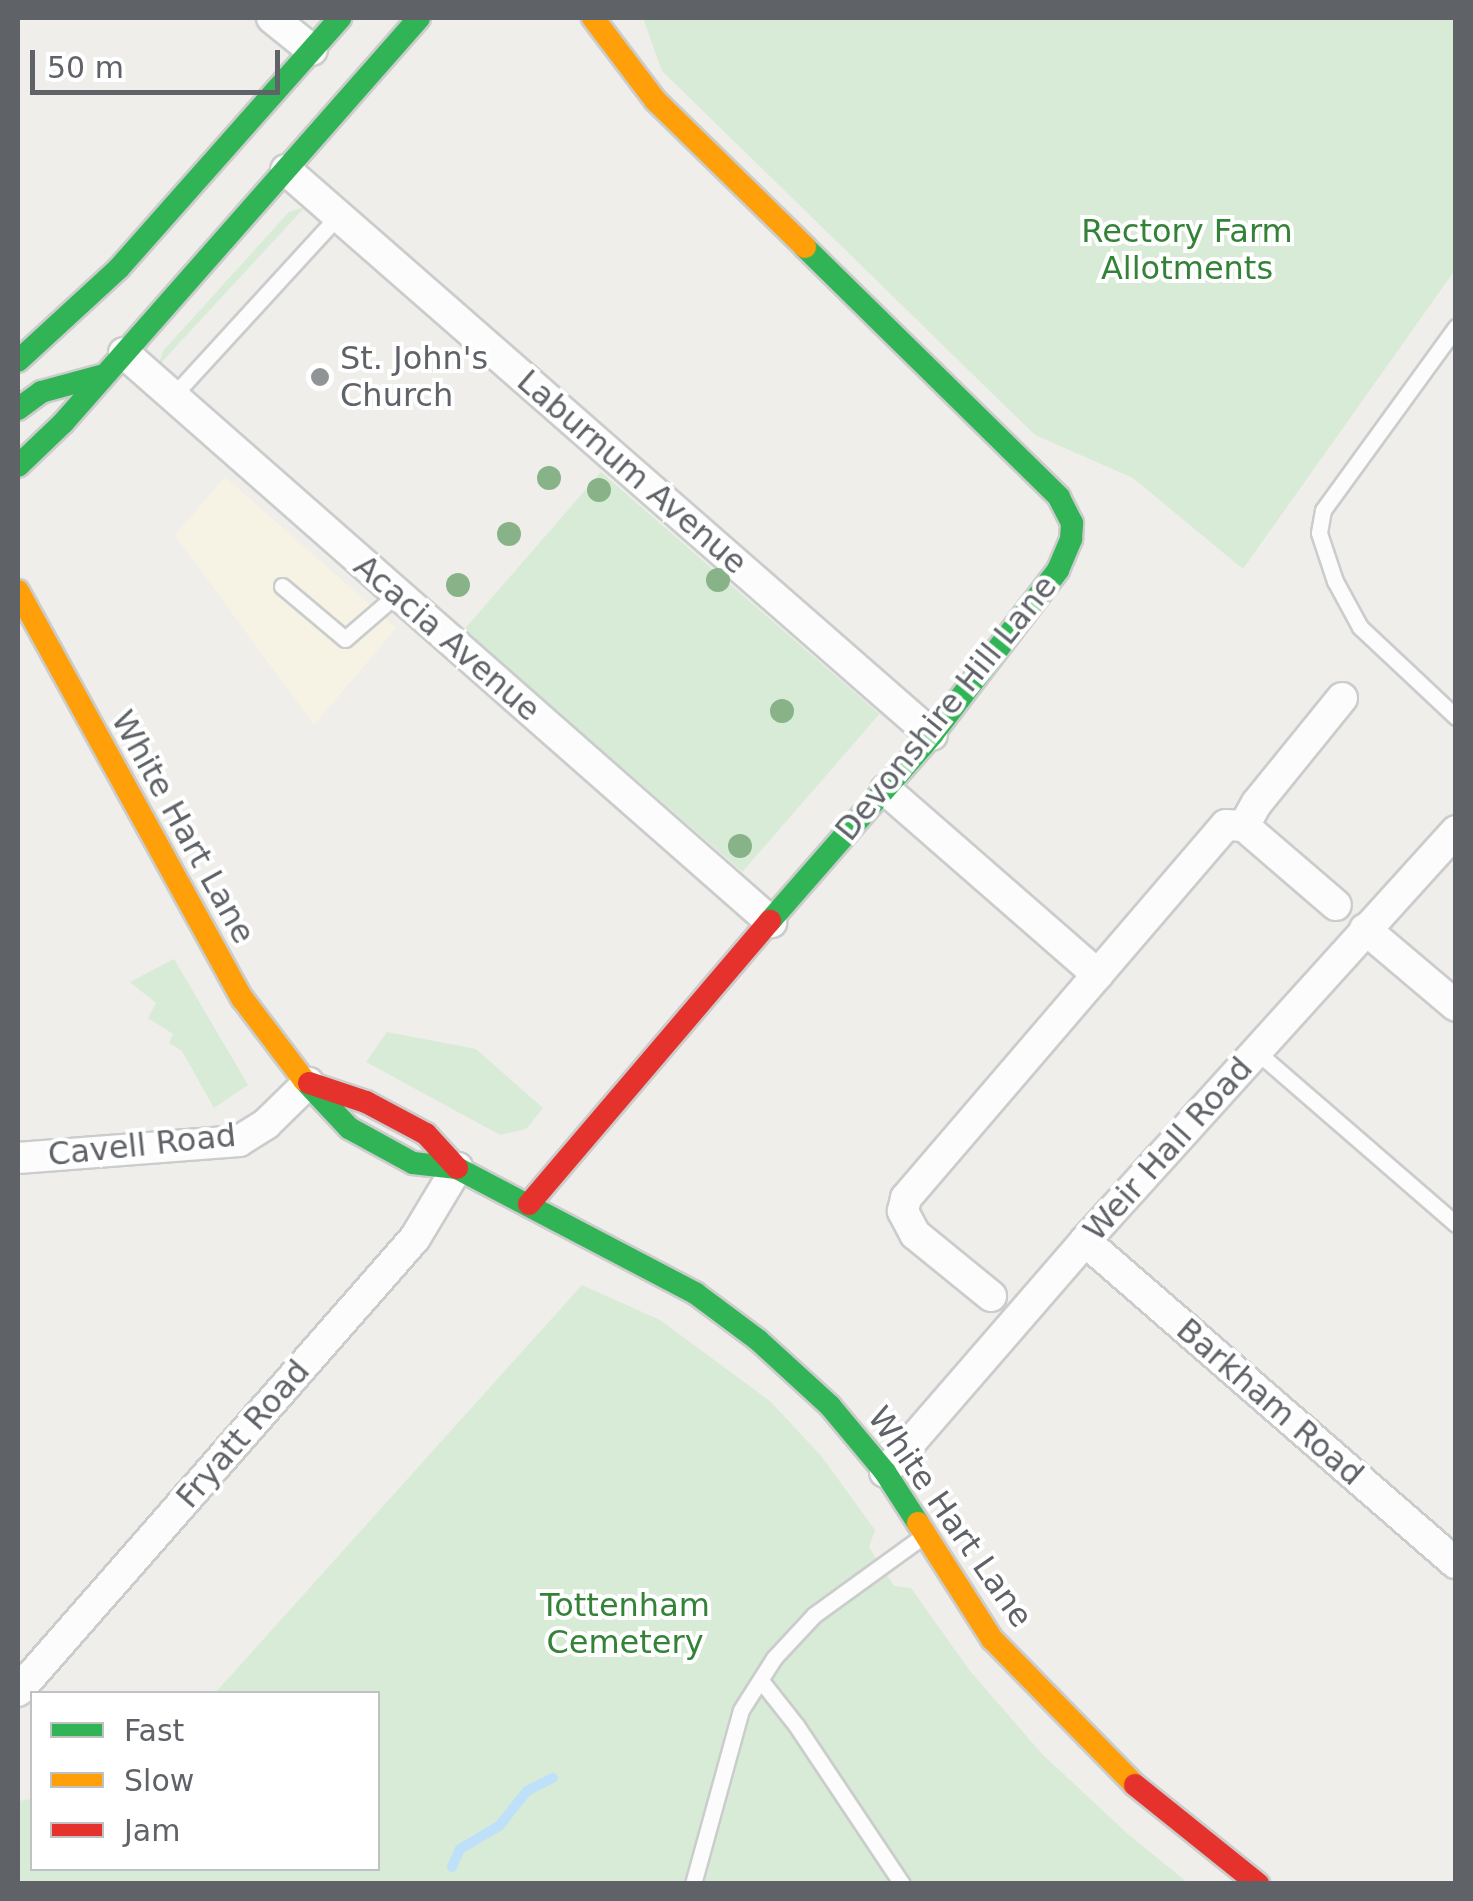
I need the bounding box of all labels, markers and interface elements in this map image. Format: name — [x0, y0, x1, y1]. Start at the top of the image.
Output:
scale bar — [35, 30, 285, 92]
text: 50 m — [47, 50, 124, 85]
park label: Rectory Farm Allotments — [1081, 213, 1293, 288]
place label: St. John's Church — [340, 340, 488, 415]
street label: Laburnum Avenue — [509, 362, 755, 582]
marker: St. John's Church — [309, 366, 331, 388]
street label: Acacia Avenue — [346, 547, 548, 729]
street label: Devonshire Hill Lane — [827, 568, 1065, 848]
street label: White Hart Lane — [103, 704, 263, 950]
street label: Weir Hall Road — [1076, 1049, 1260, 1249]
street label: Cavell Road — [46, 1116, 238, 1174]
street label: Barkham Road — [1169, 1310, 1371, 1494]
street label: Fryatt Road — [168, 1352, 318, 1516]
street label: White Hart Lane — [860, 1399, 1040, 1635]
park label: Tottenham Cemetery — [540, 1587, 710, 1662]
legend — [30, 1691, 380, 1871]
text: Fast — [124, 1713, 184, 1748]
text: Slow — [124, 1763, 194, 1798]
text: Jam — [124, 1813, 180, 1848]

